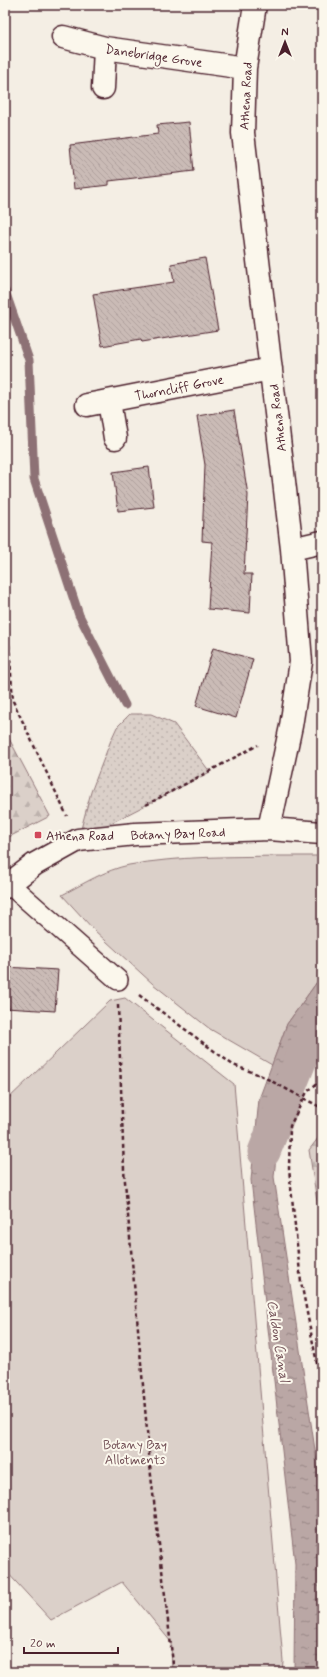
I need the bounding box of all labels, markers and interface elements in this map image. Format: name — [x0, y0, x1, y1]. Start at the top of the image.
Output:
north arrow — [265, 22, 305, 62]
text: N — [281, 26, 289, 40]
street label: Danebridge Grove — [104, 41, 204, 73]
street label: Athena Road — [236, 62, 257, 131]
street label: Thorncliff Grove — [133, 372, 225, 405]
street label: Athena Road — [266, 383, 291, 453]
street label: Botany Bay Road — [130, 824, 226, 845]
place label: Athena Road — [46, 828, 114, 845]
marker: Athena Road — [33, 830, 43, 840]
water label: Caldon Canal — [263, 1299, 294, 1385]
park label: Botany Bay Allotments — [103, 1437, 167, 1469]
scale bar — [24, 1629, 118, 1655]
text: 20 m — [30, 1636, 56, 1652]

